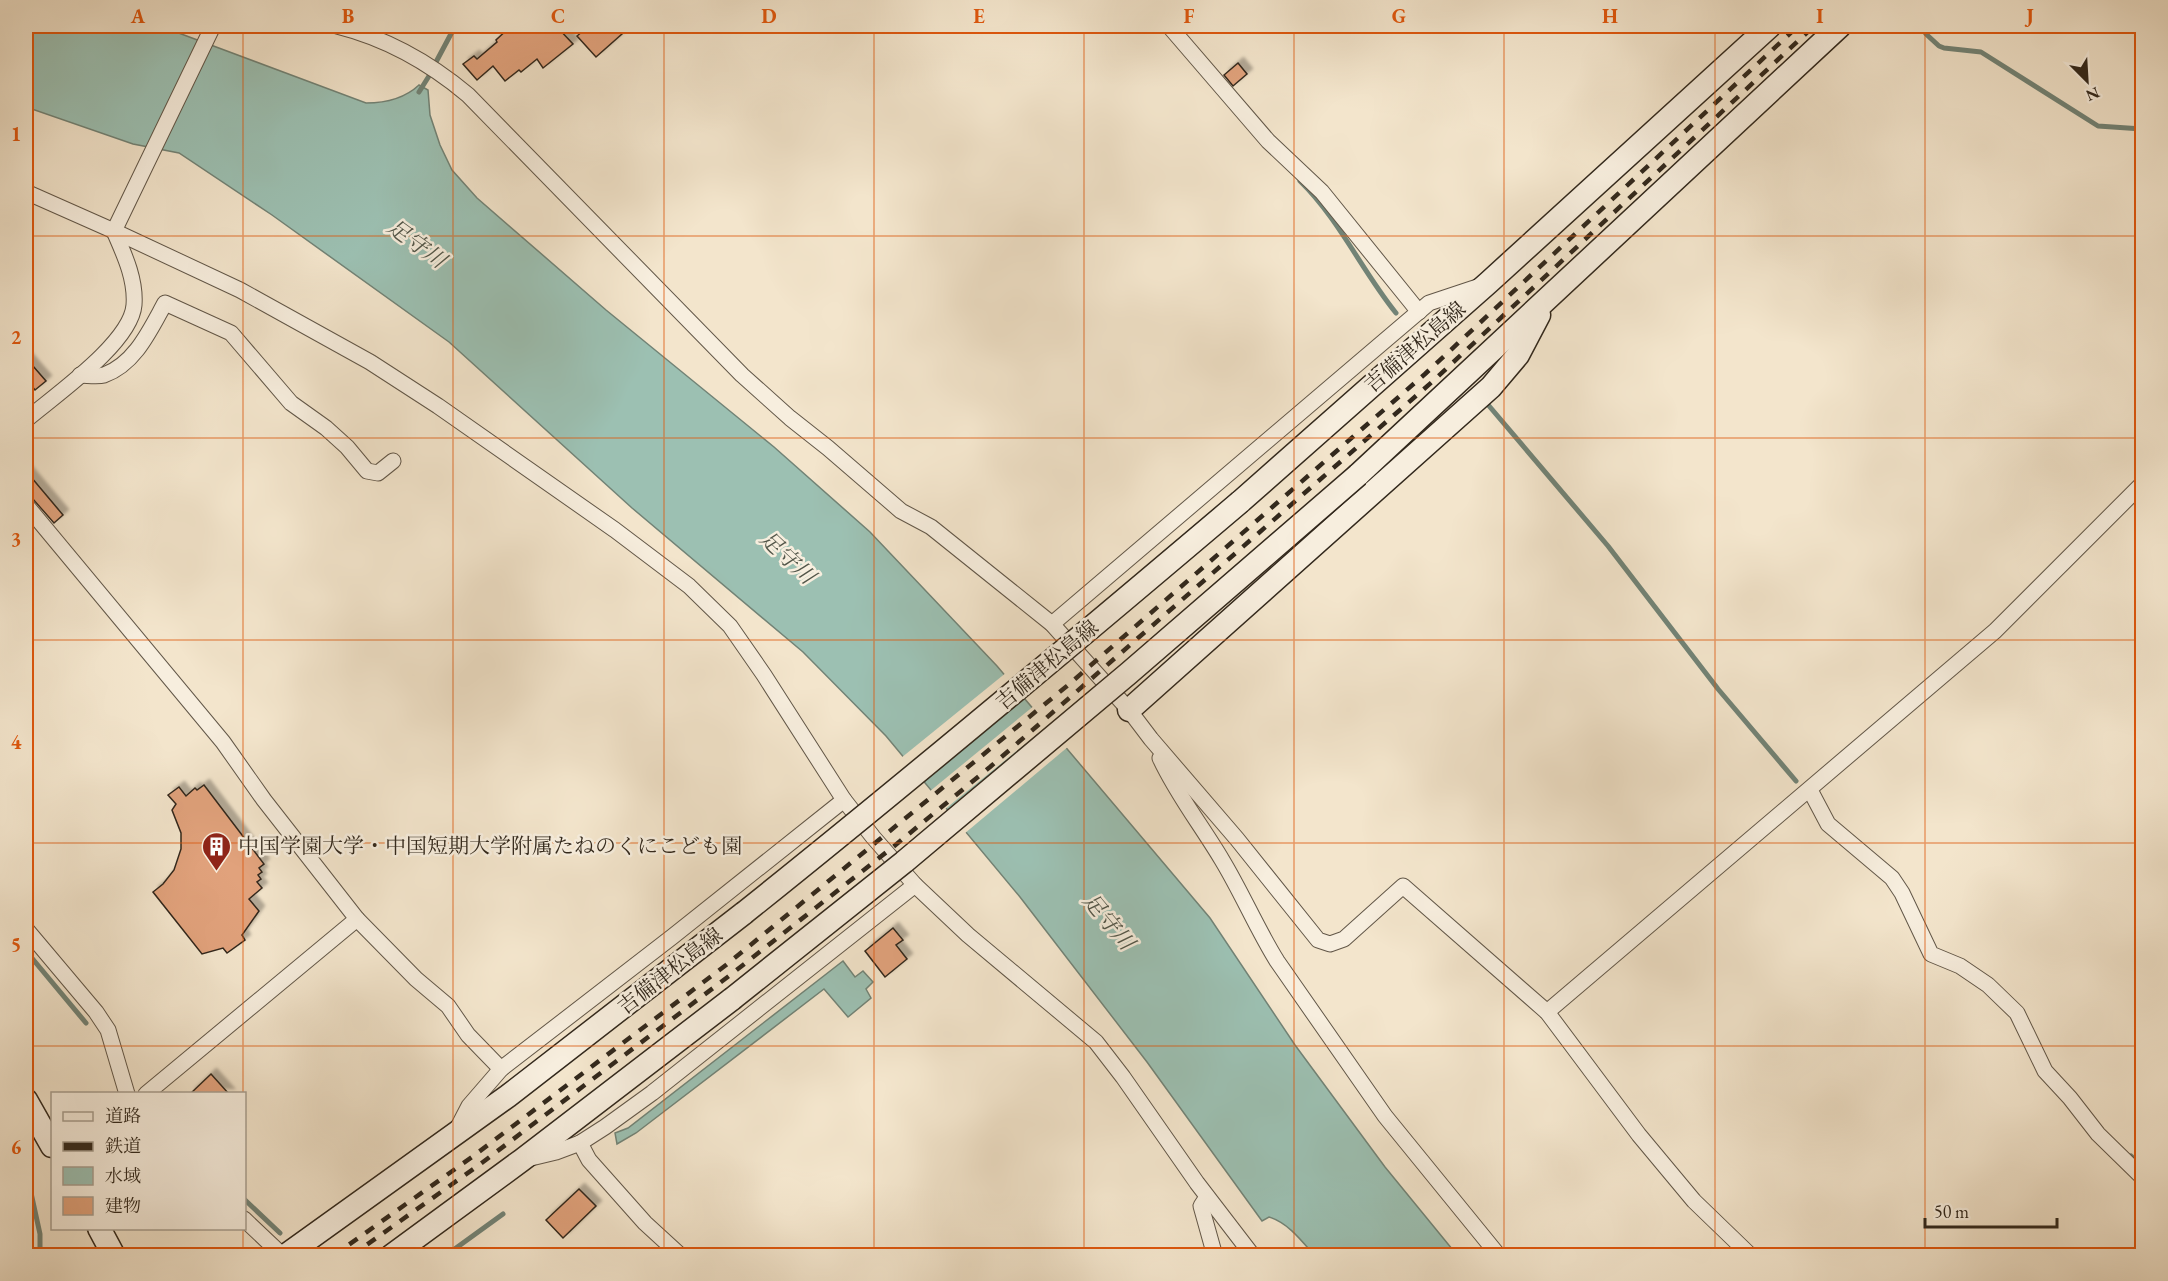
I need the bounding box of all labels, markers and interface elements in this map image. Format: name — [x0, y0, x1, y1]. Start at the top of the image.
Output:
text: A — [130, 3, 146, 29]
text: B — [342, 3, 354, 29]
text: C — [551, 3, 565, 29]
text: D — [761, 3, 777, 29]
text: E — [973, 3, 985, 29]
text: F — [1184, 3, 1195, 29]
text: G — [1392, 3, 1406, 29]
text: H — [1602, 3, 1618, 29]
text: I — [1816, 3, 1824, 29]
text: J — [2024, 3, 2034, 29]
north arrow — [2057, 51, 2117, 111]
text: N — [2083, 82, 2103, 106]
text: 1 — [11, 121, 21, 147]
water label: 足守川 — [381, 212, 454, 276]
street label: 吉備津松島線 — [1358, 295, 1471, 398]
text: 2 — [11, 324, 22, 350]
water label: 足守川 — [754, 524, 823, 592]
text: 3 — [11, 526, 21, 552]
street label: 吉備津松島線 — [990, 614, 1104, 715]
text: 4 — [11, 729, 22, 755]
building icon: 中国学園大学・中国短期大学附属たねのくにこども園 — [201, 830, 233, 872]
place label: 中国学園大学・中国短期大学附属たねのくにこども園 — [238, 832, 742, 859]
water label: 足守川 — [1076, 887, 1142, 957]
street label: 吉備津松島線 — [612, 921, 728, 1020]
text: 5 — [11, 931, 21, 957]
legend — [51, 1092, 246, 1230]
text: 道路 — [105, 1104, 141, 1127]
text: 6 — [11, 1134, 22, 1160]
text: 鉄道 — [105, 1134, 141, 1157]
text: 水域 — [105, 1164, 141, 1187]
scale bar — [1925, 1191, 2057, 1229]
text: 建物 — [105, 1194, 141, 1217]
text: 50 m — [1934, 1200, 1969, 1223]

